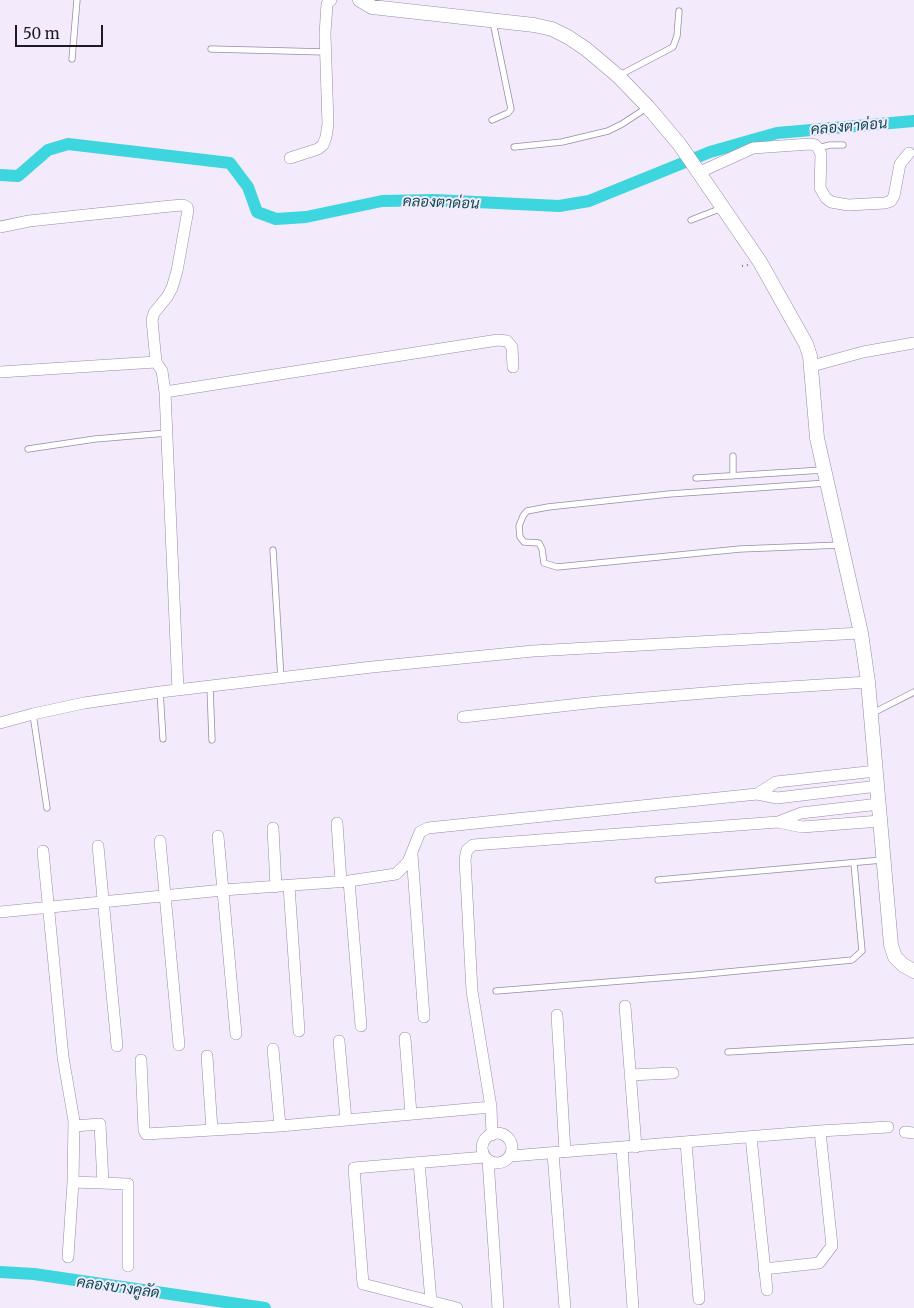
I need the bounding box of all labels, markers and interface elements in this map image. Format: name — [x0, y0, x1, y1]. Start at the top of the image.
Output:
scale bar — [18, 15, 105, 47]
text: 50 m — [23, 24, 60, 43]
water label: คลองตาด่อน — [810, 115, 888, 139]
water label: คลองตาด่อน — [402, 193, 480, 213]
water label: คลองบางคูลัด — [75, 1273, 161, 1303]

